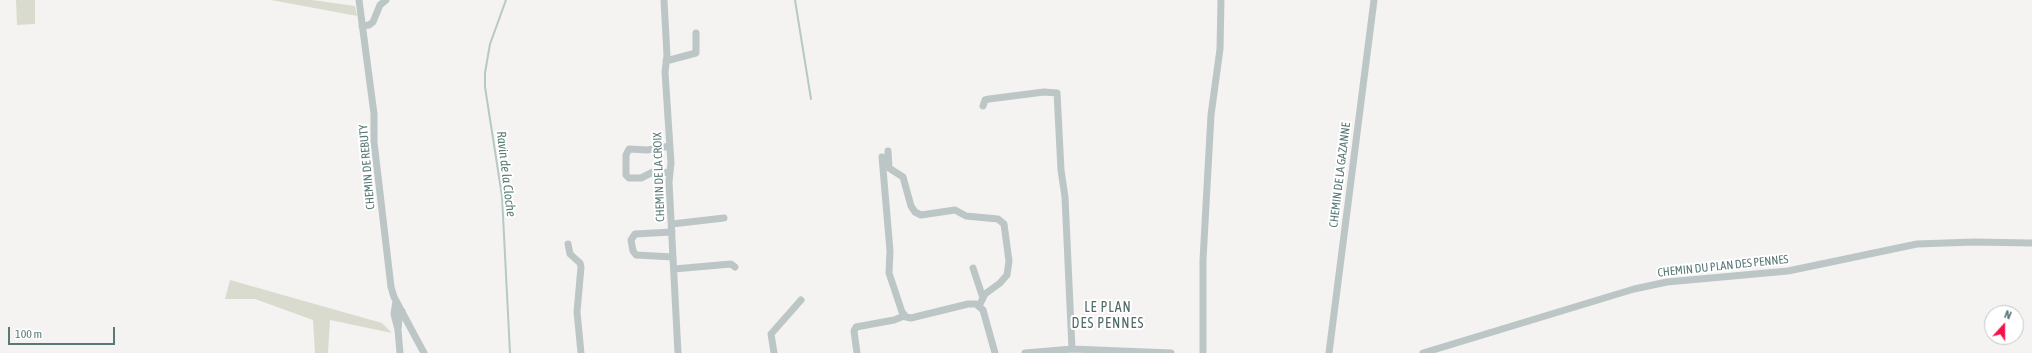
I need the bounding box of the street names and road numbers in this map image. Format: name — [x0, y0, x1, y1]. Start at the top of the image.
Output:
street label: CHEMIN DE LA GAZANNE — [1326, 122, 1354, 228]
street label: CHEMIN DE REBUTY — [356, 124, 378, 210]
street label: CHEMIN DE LA CROIX — [650, 132, 668, 222]
street label: CHEMIN DU PLAN DES PENNES — [1657, 252, 1789, 280]

